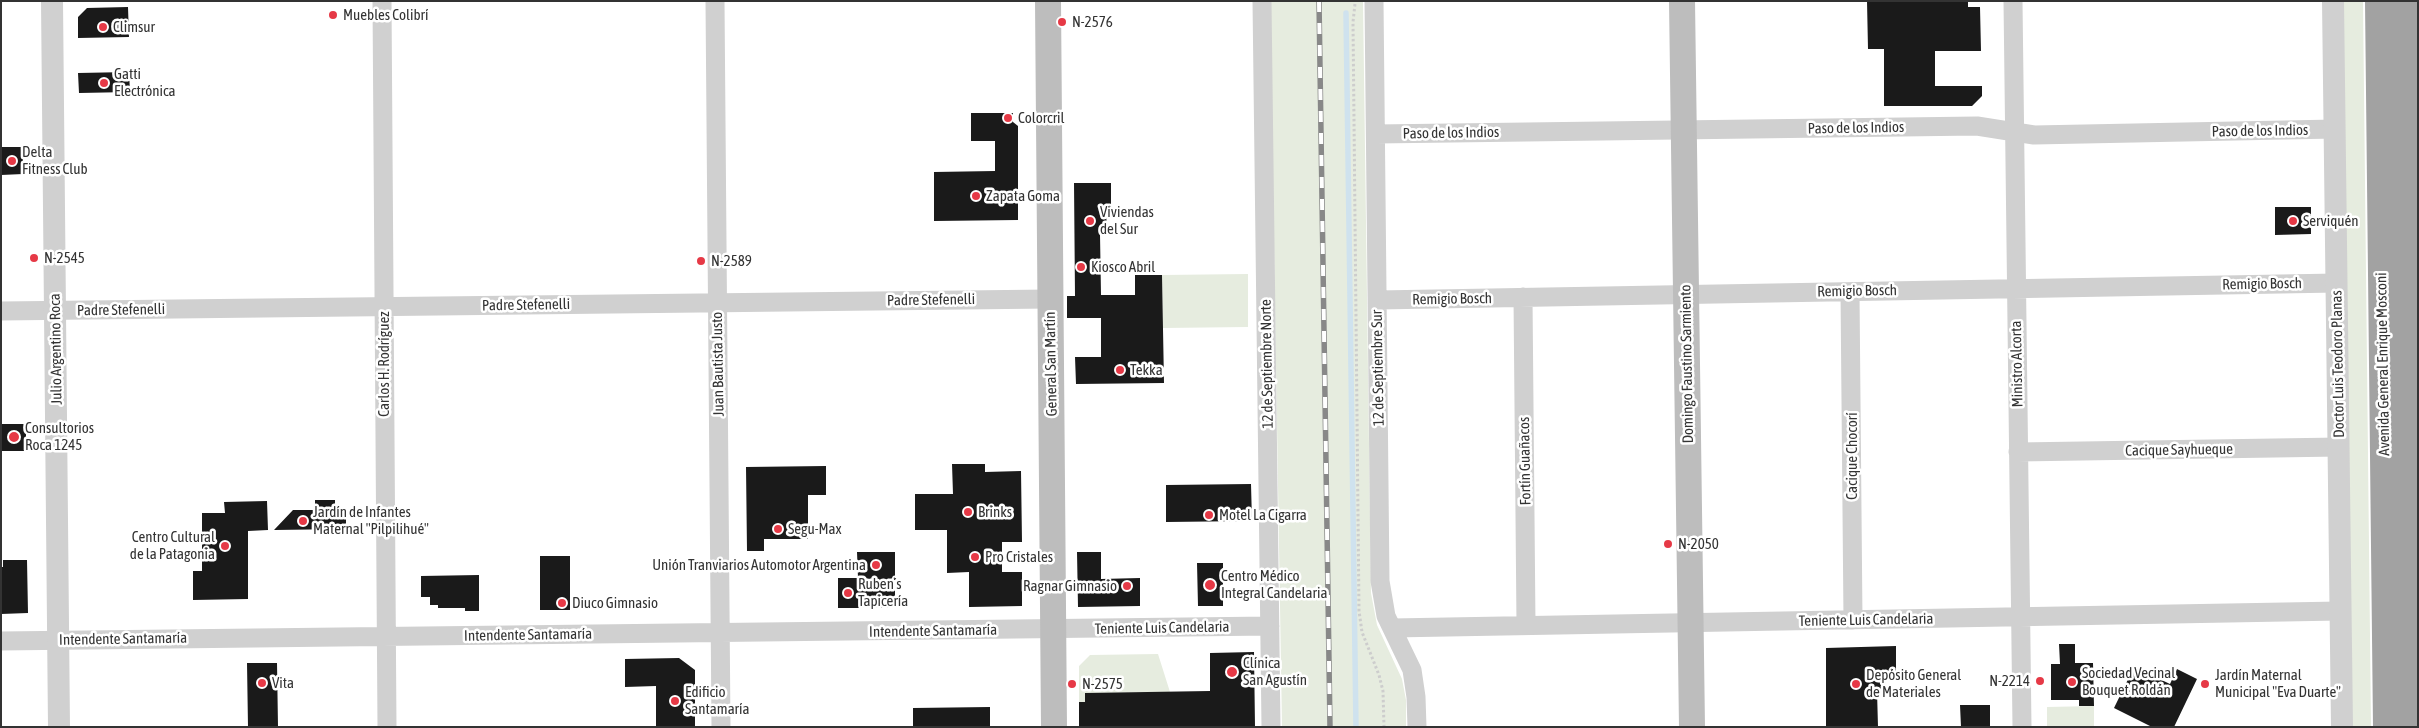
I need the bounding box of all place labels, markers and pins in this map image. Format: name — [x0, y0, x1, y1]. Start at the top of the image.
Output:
place label: Muebles Colibrí — [343, 6, 428, 24]
marker: Muebles Colibrí — [327, 9, 339, 21]
place label: N-2576 — [1072, 13, 1113, 31]
marker: N-2576 — [1056, 16, 1068, 28]
place label: Climsur — [113, 18, 155, 36]
marker: Climsur — [97, 21, 109, 33]
place label: Gatti Electrónica — [114, 65, 176, 100]
marker: Gatti Electrónica — [98, 77, 110, 89]
place label: Colorcril — [1018, 109, 1064, 127]
marker: Colorcril — [1002, 112, 1014, 124]
place label: Delta Fitness Club — [22, 143, 88, 178]
marker: Delta Fitness Club — [6, 155, 18, 167]
place label: Zapata Goma — [986, 187, 1060, 205]
marker: Zapata Goma — [970, 190, 982, 202]
place label: Viviendas del Sur — [1100, 203, 1154, 238]
place label: Serviquén — [2303, 212, 2359, 230]
marker: Viviendas del Sur — [1084, 215, 1096, 227]
marker: Serviquén — [2287, 215, 2299, 227]
place label: N-2545 — [44, 249, 85, 267]
marker: N-2545 — [28, 252, 40, 264]
place label: N-2589 — [711, 252, 752, 270]
marker: N-2589 — [695, 255, 707, 267]
place label: Kiosco Abril — [1091, 258, 1155, 276]
marker: Kiosco Abril — [1075, 261, 1087, 273]
place label: Tekka — [1130, 361, 1163, 379]
marker: Tekka — [1114, 364, 1126, 376]
place label: Consultorios Roca 1245 — [25, 419, 94, 454]
marker: Consultorios Roca 1245 — [7, 430, 21, 444]
place label: Jardín de Infantes Maternal "Pilpilihué" — [313, 503, 429, 538]
place label: Brinks — [978, 503, 1012, 521]
marker: Brinks — [962, 506, 974, 518]
place label: Motel La Cigarra — [1219, 506, 1307, 524]
marker: Motel La Cigarra — [1203, 509, 1215, 521]
marker: Jardín de Infantes Maternal "Pilpilihué" — [297, 515, 309, 527]
place label: Segu-Max — [788, 520, 842, 538]
marker: Segu-Max — [772, 523, 784, 535]
place label: Centro Cultural de la Patagonia — [130, 528, 215, 563]
place label: N-2050 — [1678, 535, 1719, 553]
marker: N-2050 — [1662, 538, 1674, 550]
marker: Centro Cultural de la Patagonia — [219, 540, 231, 552]
place label: Pro Cristales — [985, 548, 1053, 566]
marker: Pro Cristales — [969, 551, 981, 563]
place label: Unión Tranviarios Automotor Argentina — [652, 556, 866, 574]
marker: Unión Tranviarios Automotor Argentina — [870, 559, 882, 571]
place label: Centro Médico Integral Candelaria — [1221, 567, 1327, 602]
place label: Ruben´s Tapicería — [858, 575, 908, 610]
place label: Ragnar Gimnasio — [1023, 577, 1117, 595]
marker: Centro Médico Integral Candelaria — [1203, 578, 1217, 592]
marker: Ragnar Gimnasio — [1121, 580, 1133, 592]
marker: Ruben´s Tapicería — [842, 587, 854, 599]
place label: Diuco Gimnasio — [572, 594, 658, 612]
marker: Diuco Gimnasio — [556, 597, 568, 609]
place label: Clínica San Agustín — [1243, 654, 1307, 689]
place label: Sociedad Vecinal Bouquet Roldán — [2082, 664, 2175, 699]
marker: Clínica San Agustín — [1225, 665, 1239, 679]
place label: Depósito General de Materiales — [1866, 666, 1961, 701]
place label: Jardín Maternal Municipal "Eva Duarte" — [2215, 666, 2341, 701]
place label: N-2214 — [1989, 672, 2030, 690]
place label: Vita — [272, 674, 294, 692]
place label: N-2575 — [1082, 675, 1123, 693]
marker: N-2214 — [2034, 675, 2046, 687]
marker: Sociedad Vecinal Bouquet Roldán — [2066, 676, 2078, 688]
marker: Vita — [256, 677, 268, 689]
marker: N-2575 — [1066, 678, 1078, 690]
marker: Depósito General de Materiales — [1850, 678, 1862, 690]
marker: Jardín Maternal Municipal "Eva Duarte" — [2199, 678, 2211, 690]
place label: Edificio Santamaría — [685, 683, 749, 718]
marker: Edificio Santamaría — [669, 695, 681, 707]

